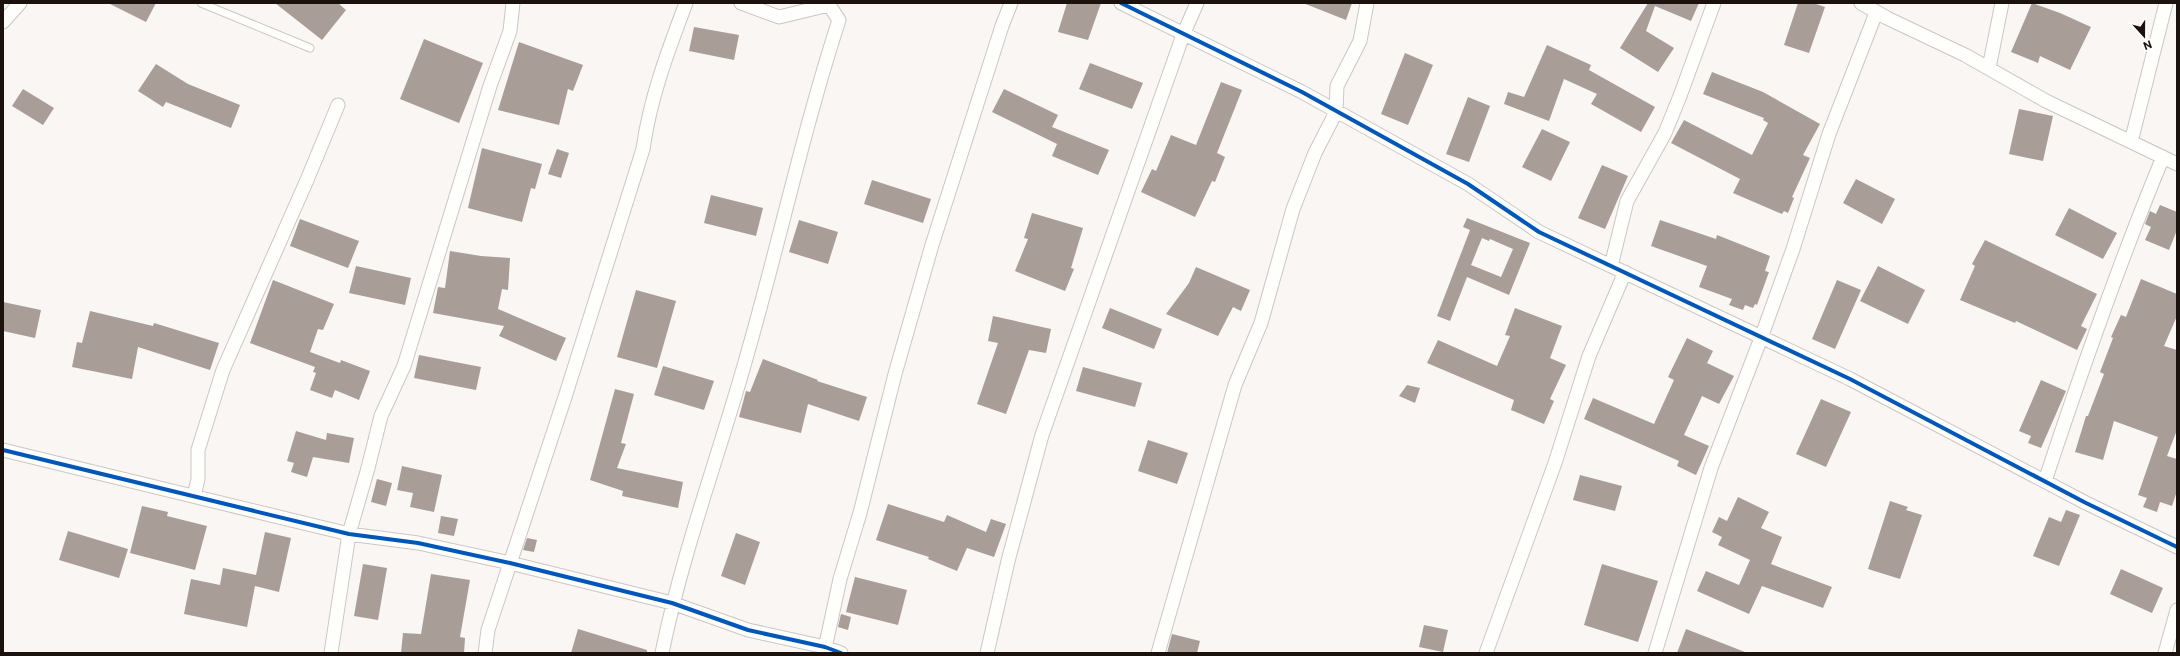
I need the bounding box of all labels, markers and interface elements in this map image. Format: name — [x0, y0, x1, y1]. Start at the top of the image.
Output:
north arrow — [2124, 16, 2164, 56]
text: N — [2142, 38, 2154, 53]

